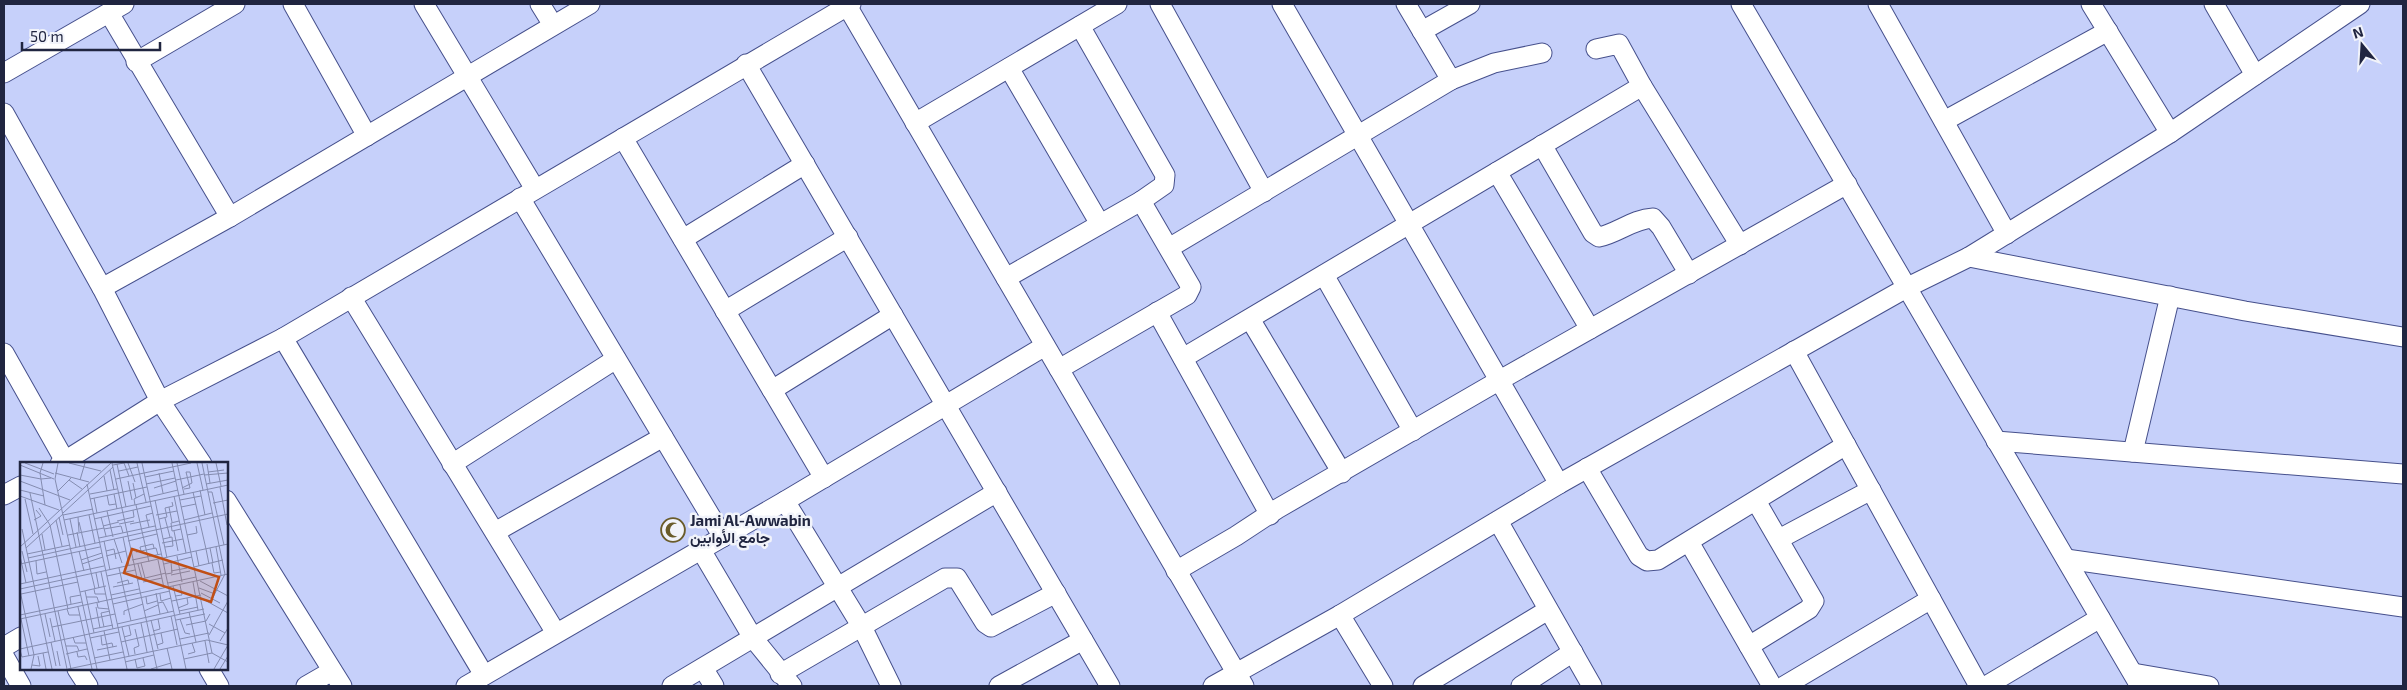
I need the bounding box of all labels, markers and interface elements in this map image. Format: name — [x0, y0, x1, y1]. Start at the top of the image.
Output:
scale bar — [22, 20, 160, 52]
north arrow — [2337, 20, 2387, 70]
text: N — [2350, 23, 2365, 42]
text: 50 m — [30, 27, 64, 45]
inset map — [20, 462, 228, 670]
place label: Jami Al-Awwabin جامع الأوابين — [690, 511, 811, 548]
mosque icon: Jami Al-Awwabin جامع الأوابين — [660, 517, 686, 543]

